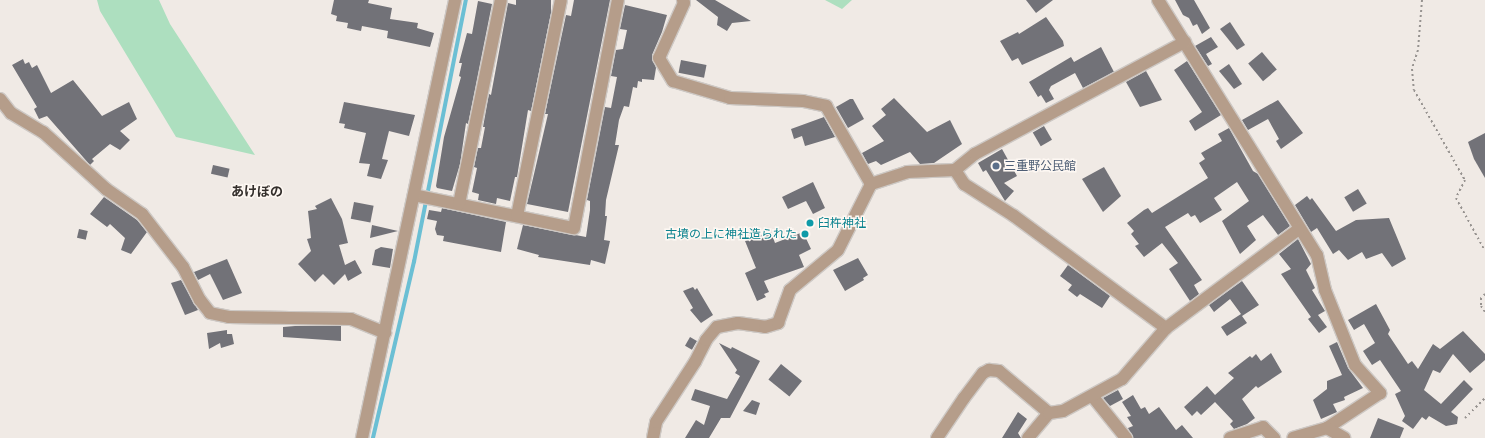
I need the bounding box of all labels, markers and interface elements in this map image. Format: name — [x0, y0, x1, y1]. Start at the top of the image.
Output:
place label: 三重野公民館 — [1004, 159, 1076, 173]
marker: 三重野公民館 — [991, 161, 1001, 171]
district label: あけぼの — [231, 184, 283, 200]
place label: 臼杵神社 — [818, 216, 866, 230]
marker: 臼杵神社 — [805, 218, 815, 228]
place label: 古墳の上に神社造られた — [665, 227, 797, 241]
marker: 古墳の上に神社造られた — [800, 229, 810, 239]

